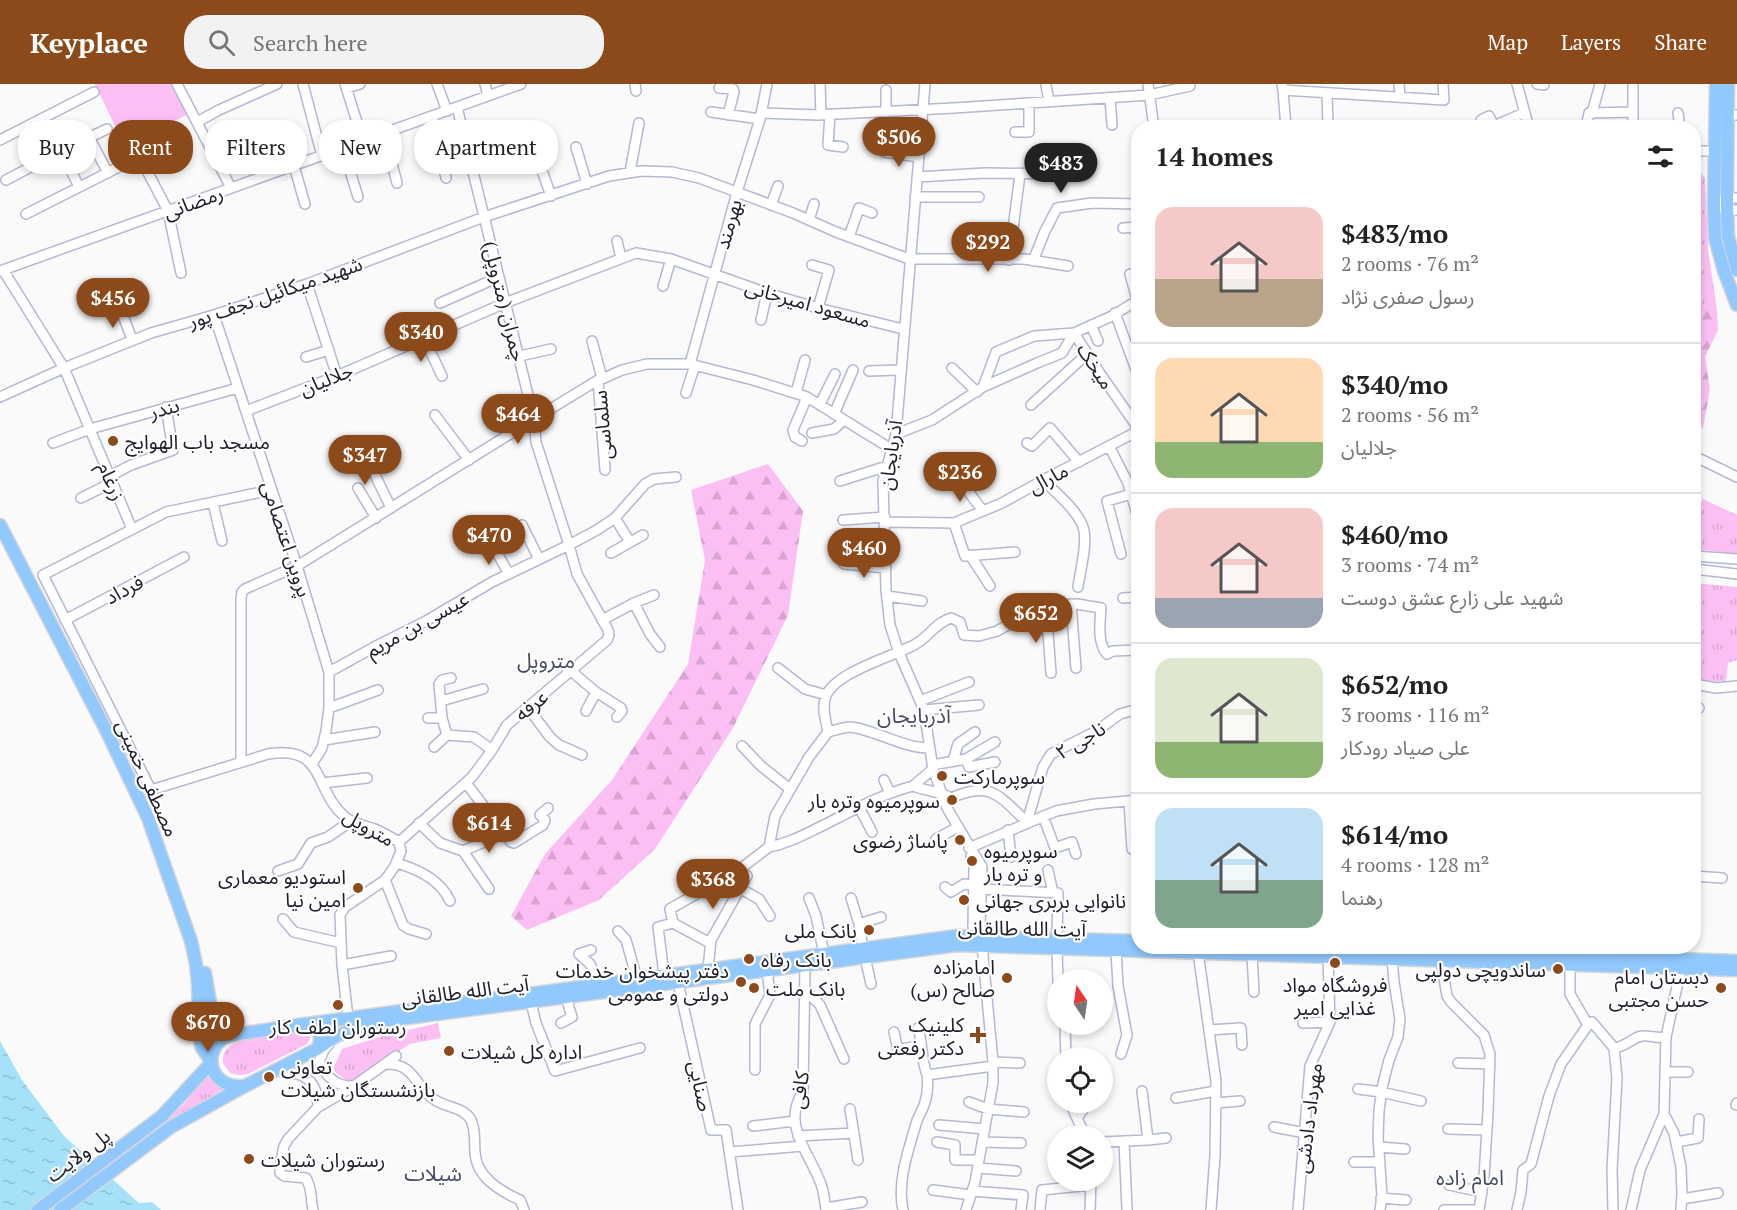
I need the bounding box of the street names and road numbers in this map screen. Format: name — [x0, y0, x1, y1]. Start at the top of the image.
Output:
street label: رمضانی — [159, 179, 227, 225]
street label: بهرمند — [708, 196, 748, 252]
street label: چمران (متروپل) — [477, 238, 533, 364]
street label: شهید میکائیل نجف پور — [183, 249, 366, 335]
street label: مسعود امیرخانی — [742, 272, 874, 334]
street label: میخک — [1071, 338, 1121, 394]
street label: جلالیان — [295, 356, 357, 402]
street label: سلماسی — [586, 389, 618, 461]
street label: بندر — [145, 391, 182, 425]
street label: آذربایجان — [872, 417, 908, 492]
street label: مارال — [1023, 456, 1073, 500]
street label: زرغام — [90, 457, 132, 505]
street label: پروین اعتصامی — [255, 477, 318, 601]
street label: فرداد — [100, 568, 148, 610]
street label: عیسی بن مریم — [361, 585, 474, 665]
street label: عرفه — [509, 683, 553, 727]
street label: مصطفی خمینی — [110, 715, 186, 841]
street label: ناجی ۲ — [1050, 715, 1110, 765]
street label: متروپل — [338, 801, 400, 853]
street label: آیت الله طالقانی — [958, 913, 1088, 943]
street label: آیت الله طالقانی — [400, 970, 531, 1012]
street label: صنایی — [682, 1058, 720, 1114]
street label: مهرداد دادشی — [1288, 1061, 1328, 1175]
street label: کافی — [783, 1069, 815, 1111]
street label: پل ولایت — [40, 1122, 116, 1188]

